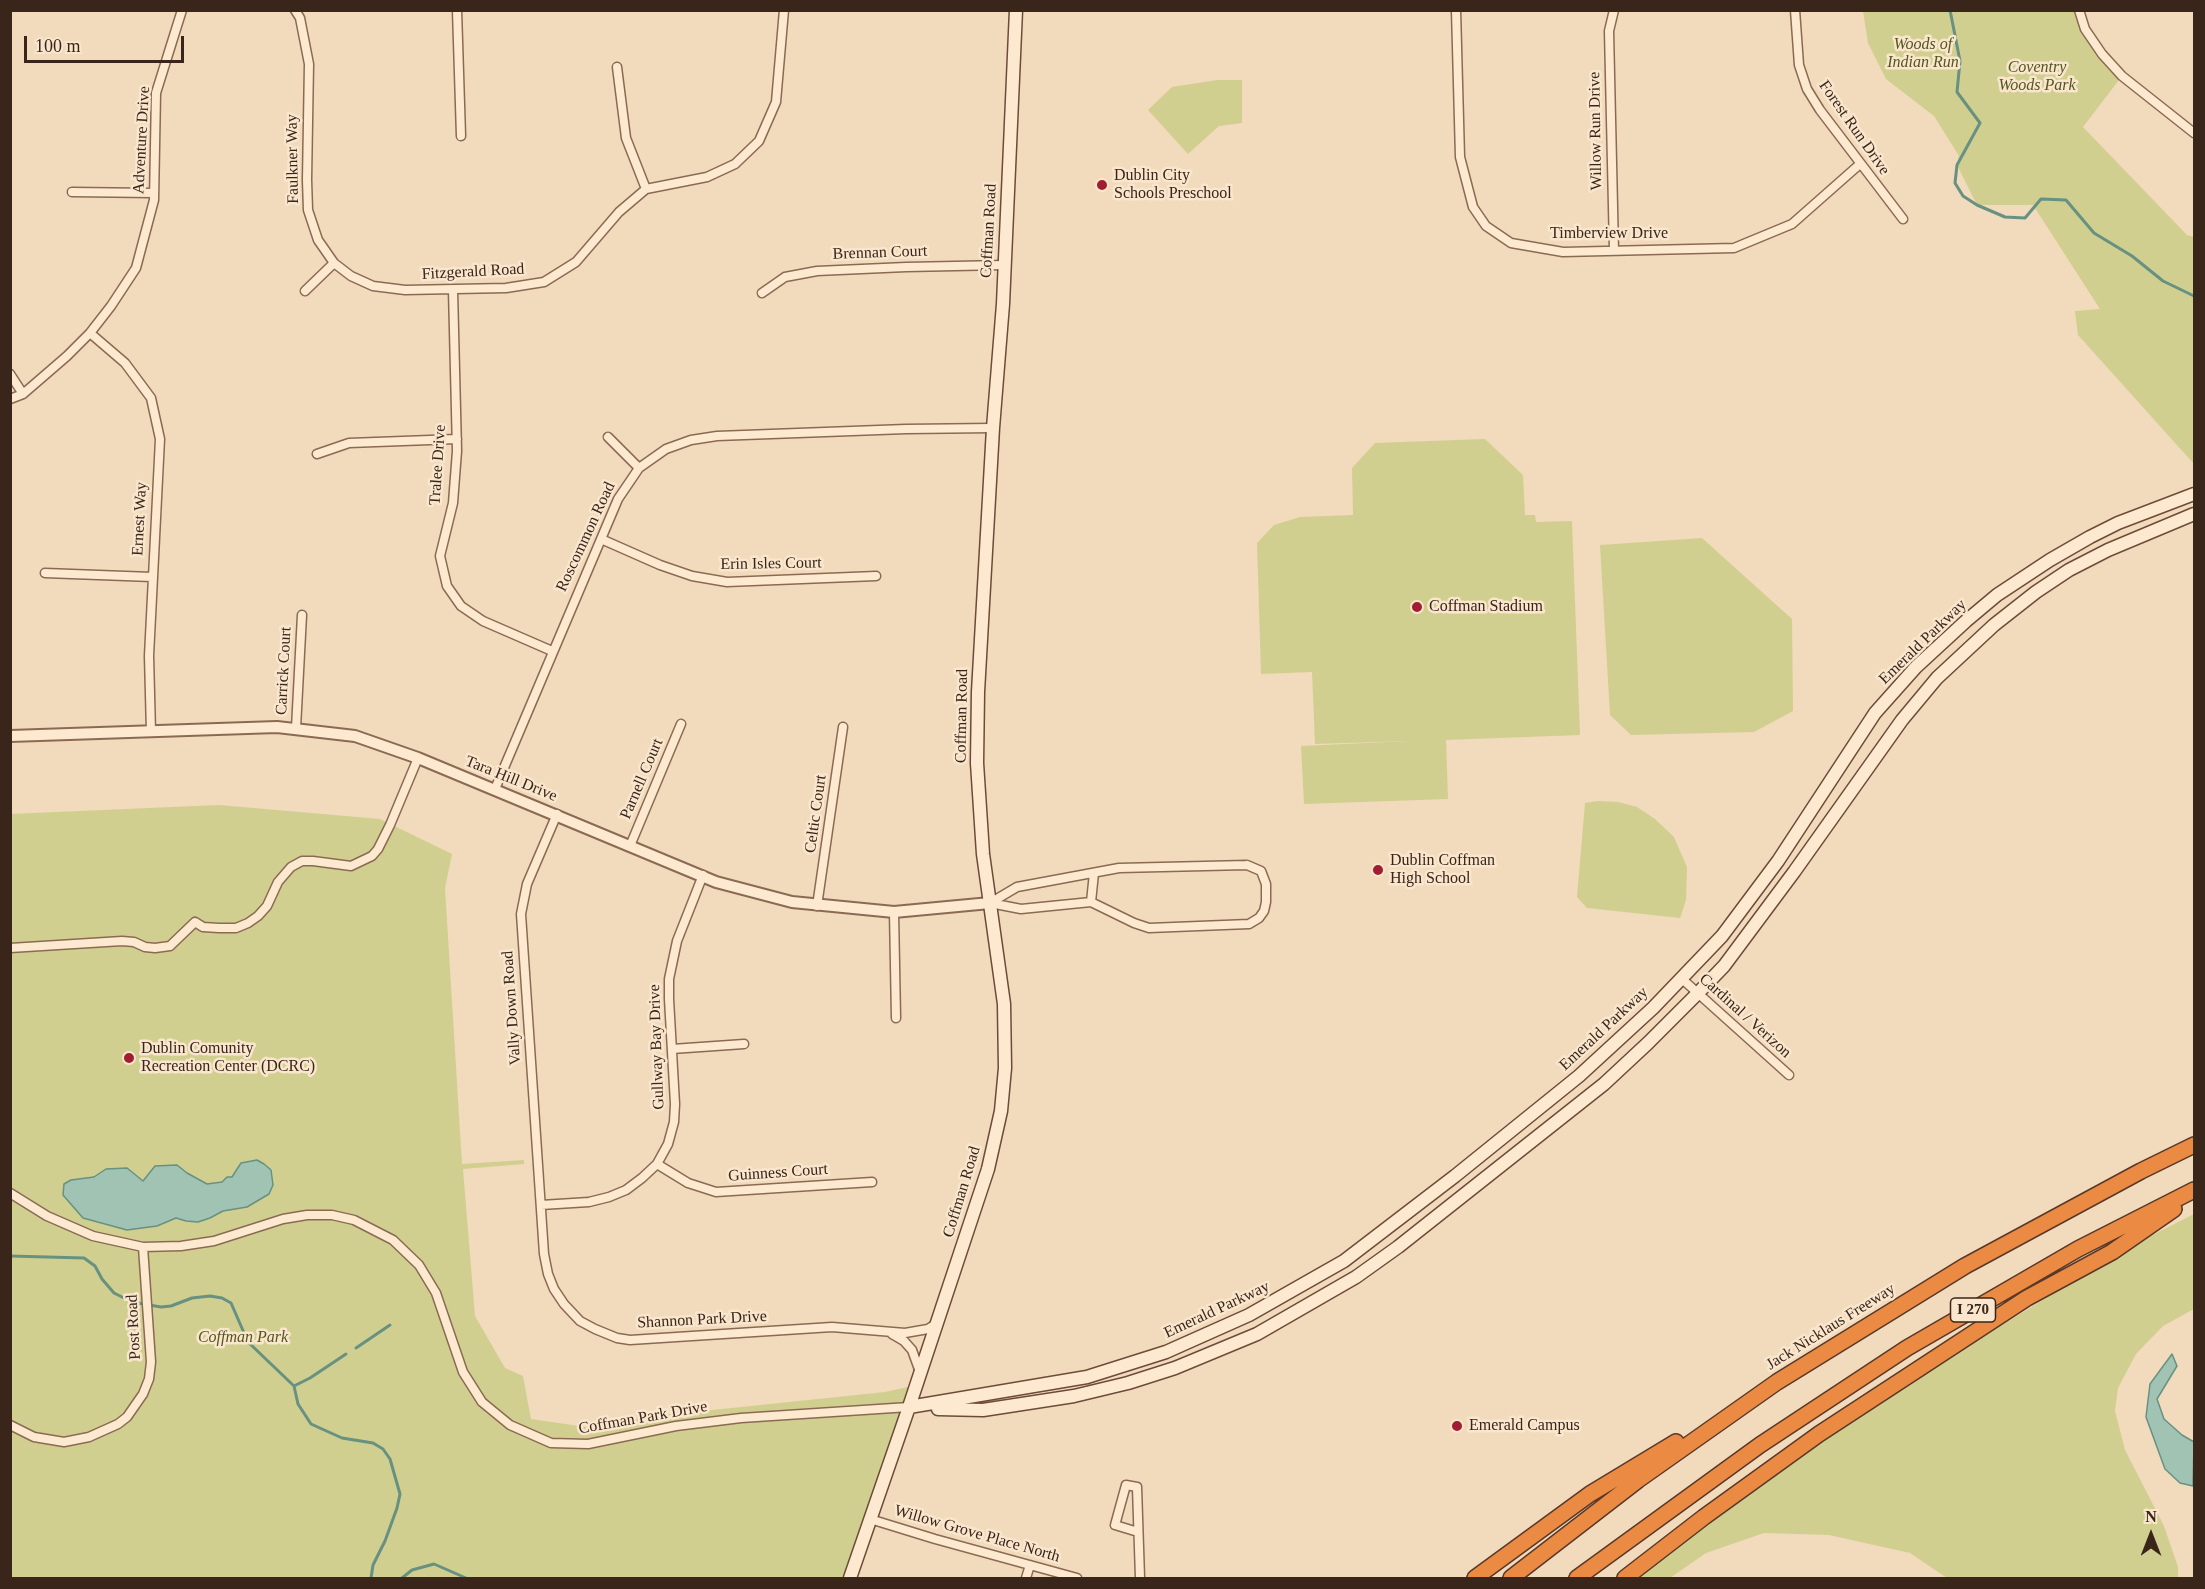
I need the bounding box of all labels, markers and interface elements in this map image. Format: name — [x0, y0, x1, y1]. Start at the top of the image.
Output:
scale bar — [27, 24, 188, 62]
park label: Woods of Indian Run — [1887, 35, 1959, 73]
text: 100 m — [35, 36, 81, 56]
park label: Coventry Woods Park — [1998, 58, 2076, 96]
street label: Willow Run Drive — [1585, 72, 1607, 190]
street label: Forest Run Drive — [1814, 77, 1894, 179]
street label: Adventure Drive — [130, 86, 154, 194]
street label: Faulkner Way — [283, 114, 303, 204]
place label: Dublin City Schools Preschool — [1114, 166, 1232, 204]
marker: Dublin City Schools Preschool — [1095, 178, 1109, 192]
street label: Coffman Road — [977, 183, 1001, 279]
street label: Timberview Drive — [1550, 224, 1668, 244]
street label: Brennan Court — [832, 242, 928, 264]
street label: Fitzgerald Road — [421, 260, 525, 284]
street label: Tralee Drive — [426, 424, 450, 506]
street label: Roscommon Road — [552, 479, 620, 595]
street label: Ernest Way — [128, 482, 152, 556]
street label: Erin Isles Court — [720, 554, 822, 574]
street label: Emerald Parkway — [1875, 595, 1971, 689]
place label: Coffman Stadium — [1429, 597, 1543, 617]
marker: Coffman Stadium — [1410, 600, 1424, 614]
street label: Carrick Court — [272, 626, 296, 716]
street label: Coffman Road — [952, 669, 972, 763]
street label: Parnell Court — [616, 736, 668, 822]
street label: Tara Hill Drive — [462, 752, 560, 806]
street label: Celtic Court — [801, 774, 831, 854]
place label: Dublin Coffman High School — [1390, 851, 1495, 889]
marker: Dublin Coffman High School — [1371, 863, 1385, 877]
street label: Vally Down Road — [498, 950, 526, 1066]
street label: Cardinal / Verizon — [1695, 970, 1795, 1062]
street label: Emerald Parkway — [1556, 983, 1652, 1075]
street label: Gullway Bay Drive — [645, 984, 669, 1110]
place label: Dublin Comunity Recreation Center (DCRC) — [141, 1039, 315, 1077]
marker: Dublin Comunity Recreation Center (DCRC) — [122, 1051, 136, 1065]
street label: Coffman Road — [939, 1144, 985, 1240]
street label: Guinness Court — [727, 1160, 829, 1186]
street label: Emerald Parkway — [1161, 1277, 1273, 1343]
street label: Jack Nicklaus Freeway — [1763, 1280, 1899, 1374]
street label: Post Road — [123, 1294, 145, 1360]
road number: I 270 — [1950, 1298, 1996, 1322]
street label: Shannon Park Drive — [637, 1307, 767, 1333]
park label: Coffman Park — [198, 1328, 288, 1348]
street label: Coffman Park Drive — [577, 1397, 709, 1439]
place label: Emerald Campus — [1469, 1416, 1580, 1436]
marker: Emerald Campus — [1450, 1419, 1464, 1433]
street label: Willow Grove Place North — [892, 1501, 1062, 1567]
north arrow — [2121, 1505, 2181, 1565]
text: N — [2145, 1508, 2157, 1525]

